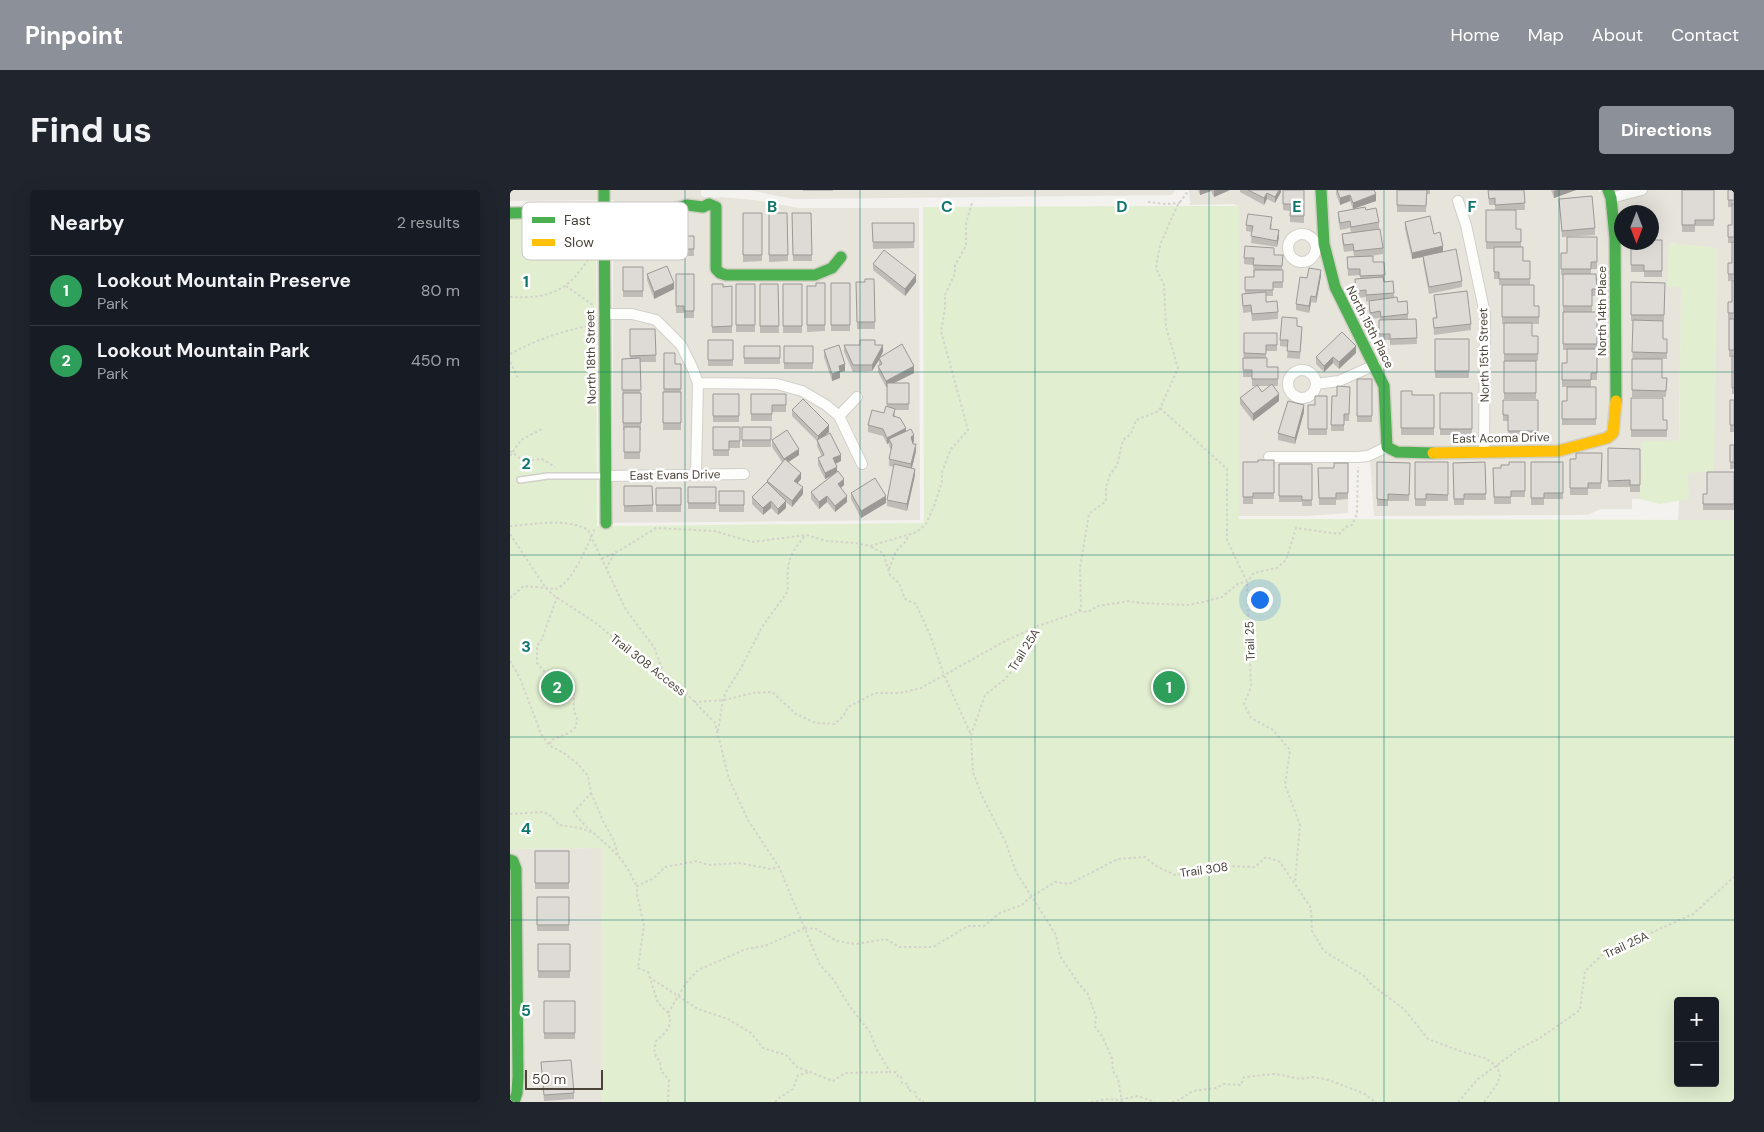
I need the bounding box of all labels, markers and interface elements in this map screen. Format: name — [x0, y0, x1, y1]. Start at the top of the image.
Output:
text: Pinpoint — [25, 20, 123, 51]
text: Home — [1450, 23, 1500, 47]
text: Map — [1528, 23, 1564, 47]
text: About — [1592, 23, 1643, 47]
text: Contact — [1671, 23, 1739, 47]
button: Directions — [1599, 106, 1734, 154]
text: Find us — [30, 107, 152, 153]
text: B — [767, 196, 777, 217]
text: C — [941, 196, 953, 217]
text: D — [1116, 196, 1128, 217]
text: E — [1292, 196, 1302, 217]
text: F — [1468, 196, 1477, 217]
legend — [522, 202, 688, 260]
north arrow — [1614, 205, 1659, 250]
text: Nearby — [50, 209, 124, 237]
text: Fast — [564, 211, 591, 229]
text: 2 results — [397, 212, 460, 233]
text: Slow — [564, 233, 594, 251]
street label: North 14th Place — [1594, 266, 1610, 356]
text: Lookout Mountain Preserve — [97, 268, 351, 293]
text: 1 — [523, 271, 529, 292]
text: 1 — [63, 280, 69, 301]
text: 80 m — [421, 280, 460, 301]
street label: North 15th Place — [1342, 283, 1398, 371]
text: Park — [97, 293, 129, 314]
street label: North 15th Street — [1475, 307, 1493, 402]
street label: North 18th Street — [582, 309, 600, 404]
text: Lookout Mountain Park — [97, 338, 310, 363]
text: 2 — [61, 350, 71, 371]
text: 450 m — [411, 350, 460, 371]
text: Park — [97, 363, 129, 384]
street label: East Acoma Drive — [1452, 429, 1550, 447]
text: 2 — [521, 453, 531, 474]
street label: East Evans Drive — [629, 466, 721, 484]
your location — [1247, 587, 1273, 613]
street label: Trail 25 — [1241, 621, 1259, 661]
street label: Trail 25A — [1005, 626, 1043, 674]
street label: Trail 308 Access — [607, 630, 689, 700]
text: 3 — [521, 636, 531, 657]
pin: 2 — [541, 668, 573, 706]
pin: 1 — [1153, 668, 1185, 706]
text: 4 — [521, 818, 531, 839]
street label: Trail 308 — [1179, 859, 1229, 881]
street label: Trail 25A — [1601, 928, 1651, 962]
map controls — [1674, 997, 1719, 1087]
button: + — [1674, 997, 1719, 1042]
text: 5 — [521, 1000, 531, 1021]
button: − — [1674, 1042, 1719, 1087]
scale bar — [525, 1067, 602, 1090]
text: 50 m — [532, 1070, 566, 1088]

